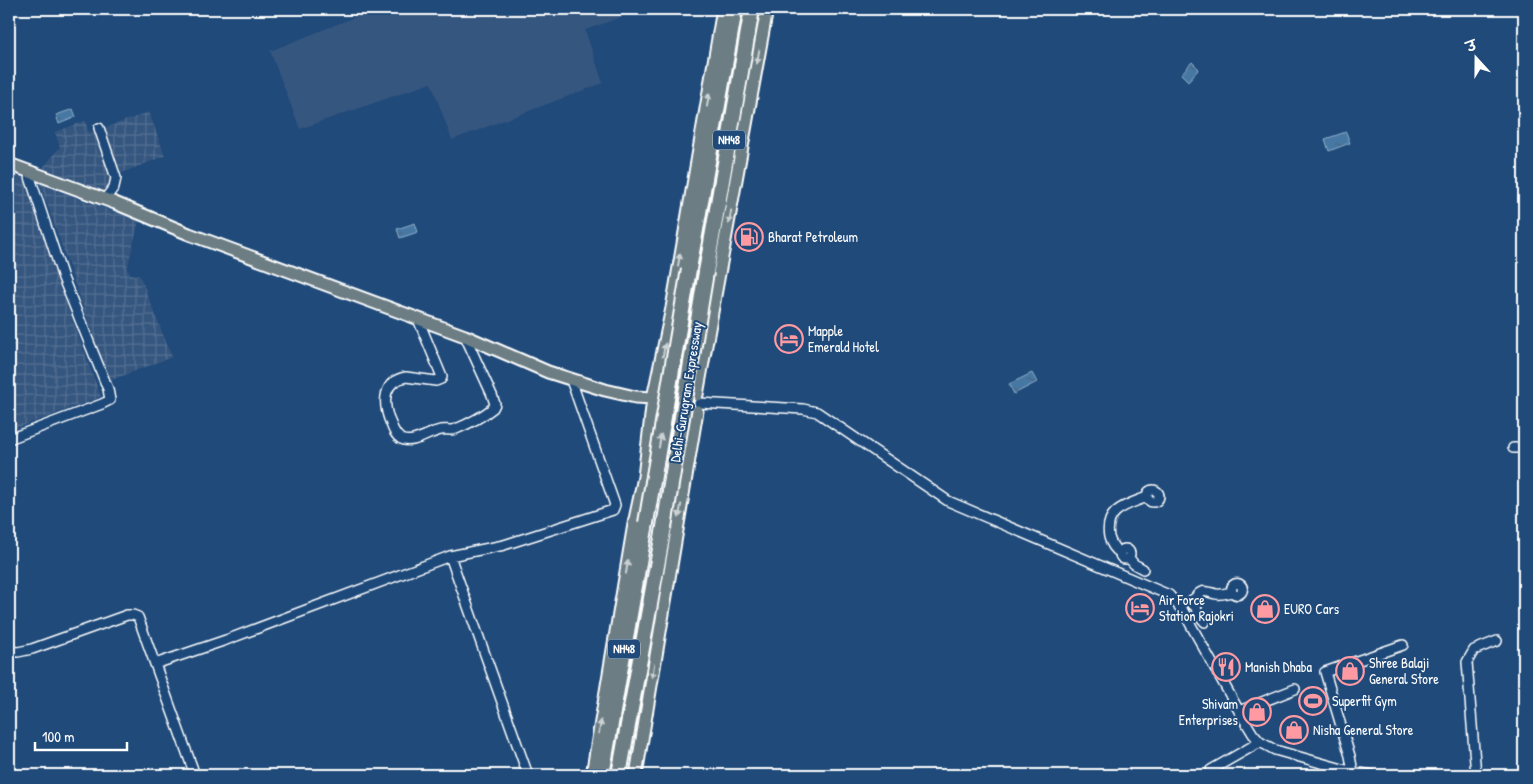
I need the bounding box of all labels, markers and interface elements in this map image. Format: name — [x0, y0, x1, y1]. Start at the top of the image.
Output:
north arrow — [1450, 32, 1500, 82]
text: उ — [1462, 34, 1480, 57]
one-way arrow — [754, 49, 762, 65]
one-way arrow — [704, 92, 712, 108]
road number: NH48 — [713, 130, 745, 150]
one-way arrow — [725, 209, 733, 225]
fuel station icon: Bharat Petroleum — [734, 222, 764, 252]
place label: Bharat Petroleum — [768, 227, 858, 246]
one-way arrow — [676, 252, 684, 268]
street label: Delhi-Gurugram Expressway — [665, 320, 707, 464]
place label: Mapple Emerald Hotel — [808, 321, 879, 356]
hotel icon: Mapple Emerald Hotel — [774, 324, 804, 354]
one-way arrow — [660, 343, 668, 358]
one-way arrow — [657, 432, 665, 448]
one-way arrow — [675, 503, 683, 519]
one-way arrow — [623, 559, 631, 575]
place label: Air Force Station Rajokri — [1159, 590, 1234, 626]
hotel icon: Air Force Station Rajokri — [1125, 593, 1155, 623]
shop icon: EURO Cars — [1250, 594, 1280, 624]
place label: EURO Cars — [1284, 599, 1339, 618]
road number: NH48 — [608, 640, 640, 659]
restaurant icon: Manish Dhaba — [1211, 652, 1241, 682]
place label: Shree Balaji General Store — [1369, 653, 1439, 688]
shop icon: Shree Balaji General Store — [1335, 656, 1365, 686]
place label: Manish Dhaba — [1245, 657, 1313, 676]
one-way arrow — [649, 664, 657, 680]
sports icon: Superfit Gym — [1298, 686, 1328, 716]
place label: Superfit Gym — [1332, 691, 1397, 711]
place label: Shivam Enterprises — [1179, 694, 1238, 730]
shop icon: Shivam Enterprises — [1242, 697, 1272, 727]
shop icon: Nisha General Store — [1279, 715, 1309, 745]
scale bar — [35, 719, 128, 751]
one-way arrow — [597, 719, 605, 735]
place label: Nisha General Store — [1313, 720, 1414, 739]
text: 100 m — [42, 726, 75, 747]

